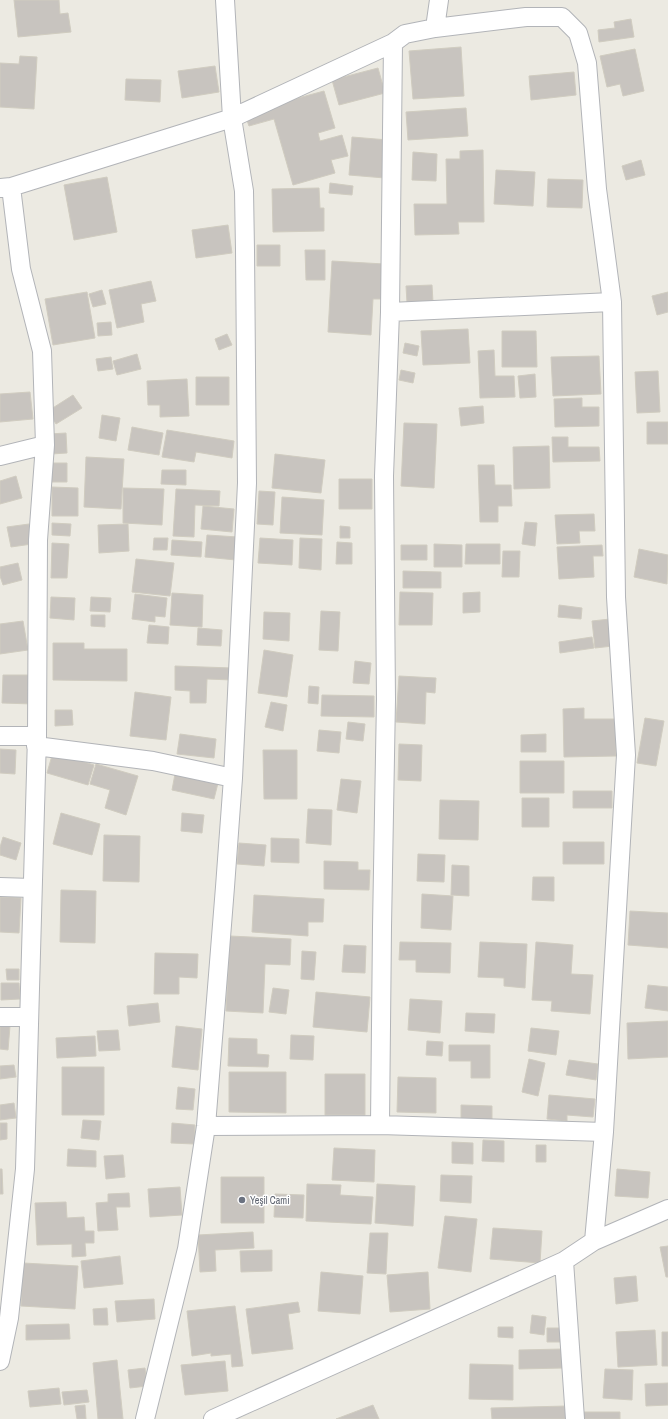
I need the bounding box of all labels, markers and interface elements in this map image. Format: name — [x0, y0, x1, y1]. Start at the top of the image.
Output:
place label: Yeşil Cami — [250, 1194, 289, 1207]
marker: Yeşil Cami — [237, 1195, 247, 1205]

